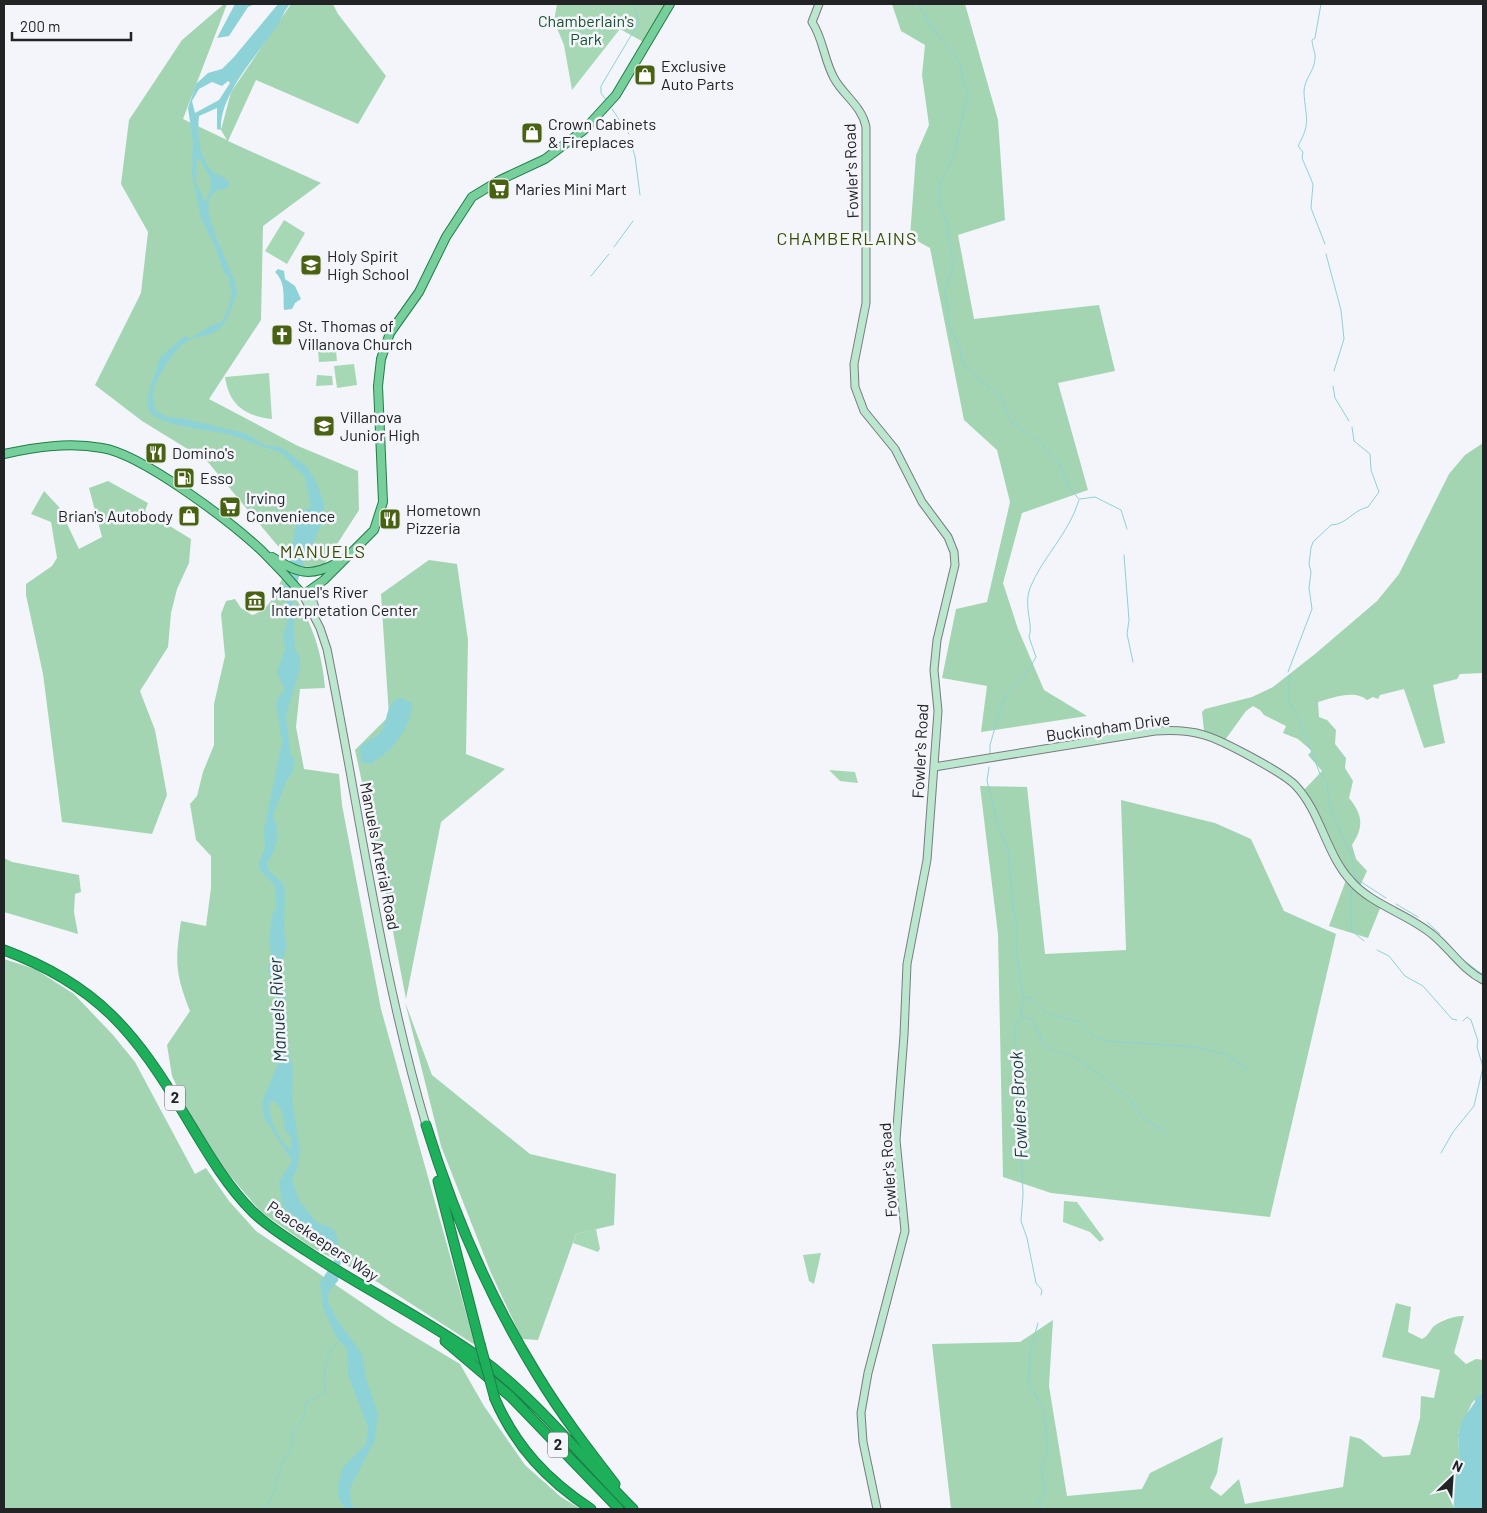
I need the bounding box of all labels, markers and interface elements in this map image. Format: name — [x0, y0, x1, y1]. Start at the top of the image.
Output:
scale bar — [12, 10, 131, 42]
park label: Chamberlain's Park — [538, 11, 634, 48]
text: 200 m — [20, 17, 60, 35]
place label: Exclusive Auto Parts — [661, 56, 734, 93]
shop icon: Exclusive Auto Parts — [633, 63, 657, 87]
place label: Crown Cabinets & Fireplaces — [548, 114, 656, 151]
shop icon: Crown Cabinets & Fireplaces — [520, 121, 544, 145]
street label: Fowler's Road — [839, 123, 862, 219]
supermarket icon: Maries Mini Mart — [487, 177, 511, 201]
place label: Maries Mini Mart — [515, 179, 627, 198]
district label: CHAMBERLAINS — [776, 227, 918, 249]
place label: Holy Spirit High School — [327, 246, 409, 283]
school or university icon: Holy Spirit High School — [299, 253, 323, 277]
place label: St. Thomas of Villanova Church — [298, 316, 412, 353]
church icon: St. Thomas of Villanova Church — [270, 323, 294, 347]
place label: Villanova Junior High — [340, 407, 420, 444]
school or university icon: Villanova Junior High — [312, 414, 336, 438]
restaurant icon: Domino's — [144, 441, 168, 465]
place label: Domino's — [172, 443, 234, 462]
fuel station icon: Esso — [172, 466, 196, 490]
place label: Esso — [200, 468, 234, 487]
place label: Irving Convenience — [246, 488, 335, 525]
supermarket icon: Irving Convenience — [218, 495, 242, 519]
place label: Hometown Pizzeria — [406, 500, 481, 537]
shop icon: Brian's Autobody — [177, 504, 201, 528]
place label: Brian's Autobody — [58, 506, 174, 525]
restaurant icon: Hometown Pizzeria — [378, 507, 402, 531]
district label: MANUELS — [280, 540, 366, 562]
place label: Manuel's River Interpretation Center — [271, 582, 418, 619]
museum icon: Manuel's River Interpretation Center — [243, 589, 267, 613]
street label: Fowler's Road — [908, 703, 931, 799]
street label: Buckingham Drive — [1045, 708, 1171, 745]
street label: Manuels Arterial Road — [357, 780, 404, 931]
water label: Manuels River — [263, 957, 291, 1063]
water label: Fowlers Brook — [1004, 1051, 1032, 1159]
road number: 2 — [165, 1086, 185, 1110]
street label: Fowler's Road — [875, 1122, 900, 1218]
street label: Peacekeepers Way — [264, 1196, 383, 1285]
road number: 2 — [548, 1432, 568, 1458]
north arrow — [1427, 1453, 1477, 1503]
text: N — [1450, 1456, 1466, 1475]

